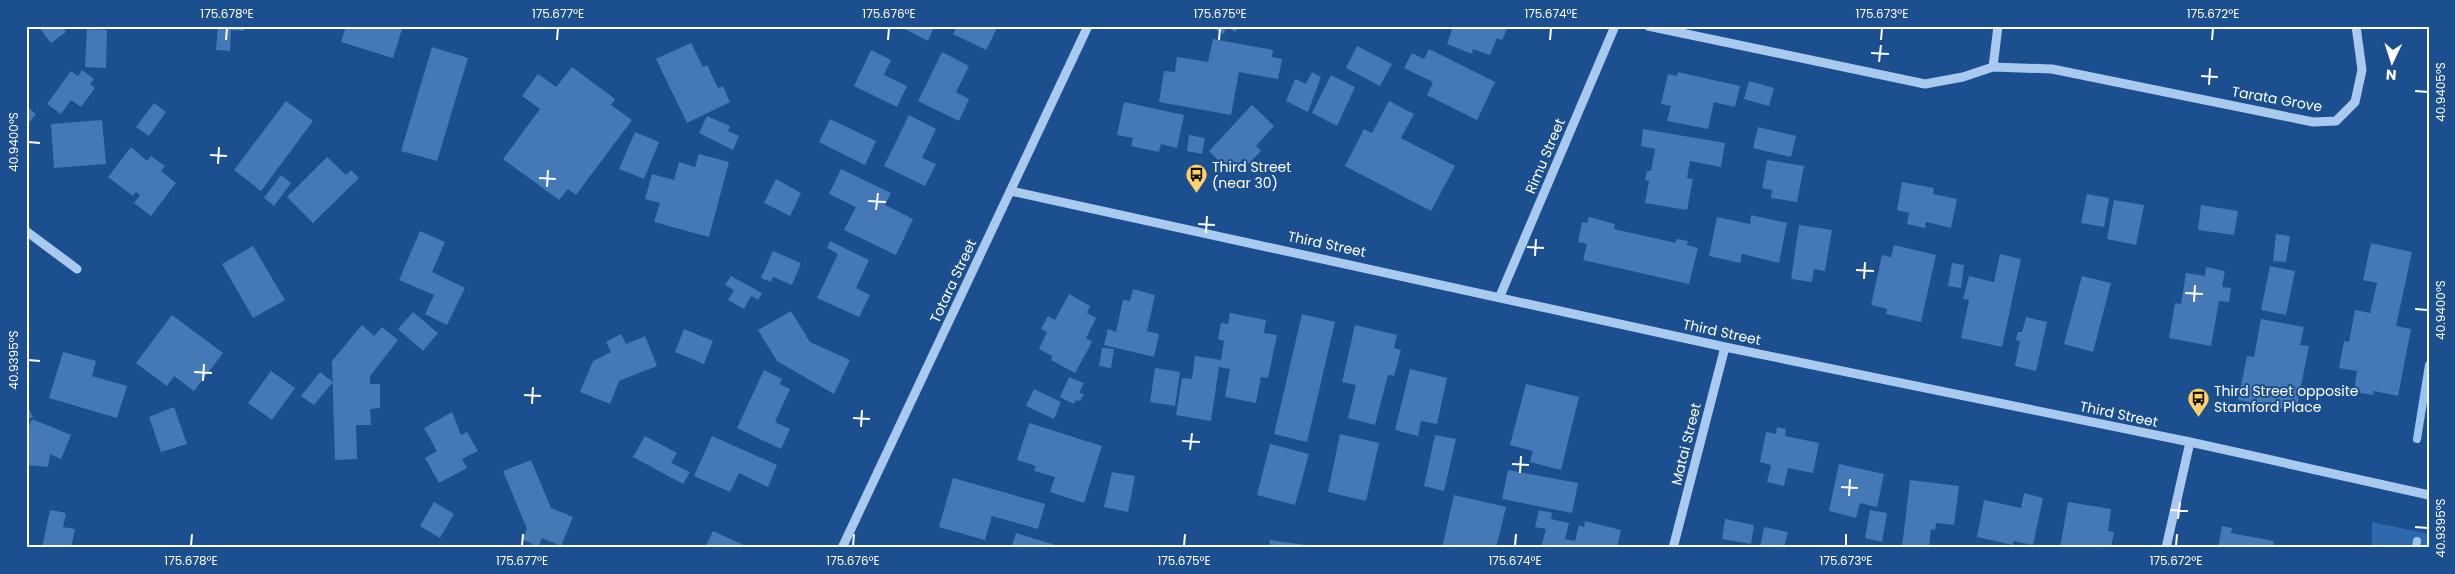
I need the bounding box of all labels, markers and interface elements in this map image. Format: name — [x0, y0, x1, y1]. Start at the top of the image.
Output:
text: 175.678°E — [200, 5, 254, 22]
text: 175.677°E — [532, 5, 584, 22]
text: 175.676°E — [862, 5, 916, 22]
text: 175.675°E — [1193, 5, 1247, 22]
text: 175.674°E — [1524, 5, 1578, 22]
text: 175.673°E — [1856, 5, 1908, 22]
text: 175.672°E — [2187, 5, 2239, 22]
north arrow — [2368, 38, 2418, 88]
text: 40.9405°S — [2432, 62, 2449, 122]
text: N — [2385, 65, 2397, 85]
street label: Tarata Grove — [2230, 81, 2324, 117]
text: 40.9400°S — [5, 112, 22, 172]
street label: Rimu Street — [1520, 115, 1570, 197]
place label: Third Street (near 30) — [1212, 157, 1291, 193]
bus stop icon: Third Street (near 30) — [1184, 163, 1208, 194]
street label: Third Street — [1286, 226, 1368, 262]
street label: Totara Street — [925, 236, 981, 326]
text: 40.9400°S — [2432, 280, 2449, 340]
street label: Third Street — [1681, 314, 1763, 350]
text: 40.9395°S — [5, 330, 22, 390]
place label: Third Street opposite Stamford Place — [2214, 381, 2359, 417]
bus stop icon: Third Street opposite Stamford Place — [2186, 387, 2210, 418]
street label: Third Street — [2078, 396, 2160, 432]
street label: Matai Street — [1666, 401, 1706, 487]
text: 40.9395°S — [2432, 498, 2449, 558]
text: 175.678°E — [164, 552, 218, 569]
text: 175.677°E — [496, 552, 548, 569]
text: 175.676°E — [826, 552, 880, 569]
text: 175.675°E — [1157, 552, 1211, 569]
text: 175.674°E — [1488, 552, 1542, 569]
text: 175.673°E — [1820, 552, 1872, 569]
text: 175.672°E — [2150, 552, 2202, 569]

